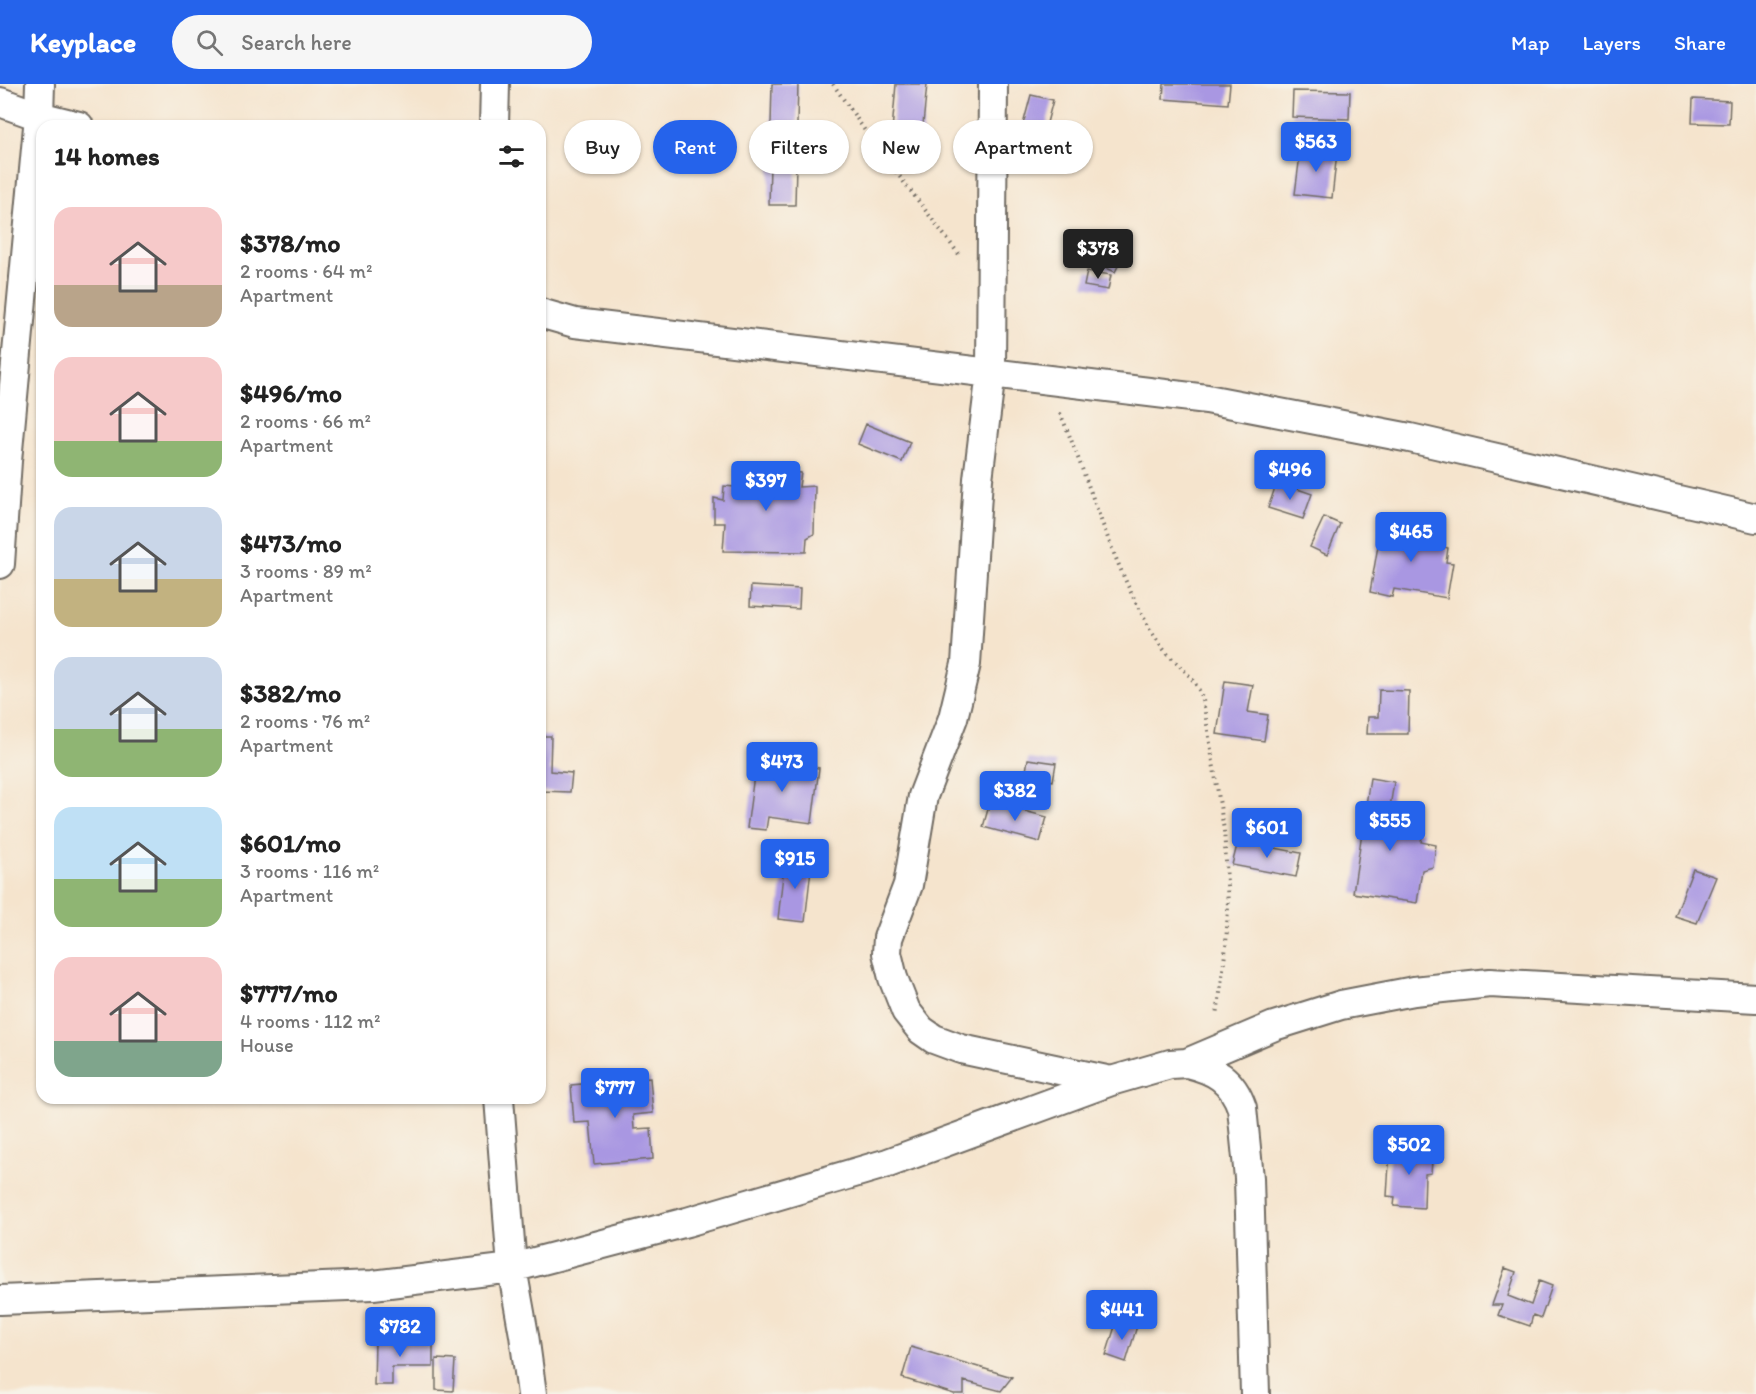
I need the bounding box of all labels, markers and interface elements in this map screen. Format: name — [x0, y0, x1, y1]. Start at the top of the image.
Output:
search box — [172, 15, 592, 69]
text: Keyplace — [30, 25, 136, 59]
icon: search — [193, 26, 226, 59]
text: Search here — [241, 29, 352, 56]
text: Map — [1511, 30, 1550, 55]
text: Layers — [1583, 30, 1641, 55]
text: Share — [1674, 30, 1726, 55]
chip: Buy — [564, 120, 641, 174]
chip: Rent — [653, 120, 737, 174]
chip: Filters — [749, 120, 849, 174]
chip: New — [861, 120, 941, 174]
chip: Apartment — [953, 120, 1093, 174]
pin: $563 — [1280, 122, 1352, 173]
text: $563 — [1295, 129, 1337, 153]
text: 14 homes — [54, 140, 160, 172]
icon: filters — [495, 140, 528, 173]
text: $378/mo — [240, 227, 341, 259]
pin: $378 — [1062, 229, 1134, 280]
icon: home — [102, 231, 174, 303]
text: $378 — [1077, 236, 1119, 260]
text: 2 rooms · 64 m² — [240, 259, 372, 283]
text: Apartment — [240, 283, 333, 307]
text: $496/mo — [240, 377, 342, 409]
icon: home — [102, 381, 174, 453]
text: 2 rooms · 66 m² — [240, 409, 371, 433]
text: Apartment — [240, 433, 333, 457]
pin: $496 — [1254, 450, 1326, 501]
text: $496 — [1268, 457, 1312, 481]
pin: $397 — [730, 461, 802, 512]
text: $397 — [745, 468, 787, 492]
pin: $465 — [1375, 512, 1447, 563]
text: $465 — [1389, 519, 1433, 543]
text: $473/mo — [240, 527, 342, 559]
icon: home — [102, 531, 174, 603]
text: 3 rooms · 89 m² — [240, 559, 372, 583]
text: Apartment — [240, 583, 333, 607]
text: $382/mo — [240, 677, 341, 709]
icon: home — [102, 681, 174, 753]
text: 2 rooms · 76 m² — [240, 709, 370, 733]
text: Apartment — [240, 733, 333, 757]
pin: $473 — [746, 742, 818, 793]
text: $473 — [761, 749, 803, 773]
pin: $382 — [979, 771, 1051, 822]
text: $382 — [994, 778, 1036, 802]
pin: $555 — [1354, 801, 1426, 852]
pin: $601 — [1231, 808, 1303, 859]
text: $555 — [1369, 808, 1411, 832]
text: $601 — [1246, 815, 1288, 839]
text: $601/mo — [240, 827, 341, 859]
icon: home — [102, 831, 174, 903]
pin: $915 — [759, 839, 831, 890]
text: $915 — [775, 846, 815, 870]
text: 3 rooms · 116 m² — [240, 859, 379, 883]
text: Apartment — [240, 883, 333, 907]
text: $777/mo — [240, 977, 338, 1009]
icon: home — [102, 981, 174, 1053]
text: 4 rooms · 112 m² — [240, 1009, 380, 1033]
text: House — [240, 1033, 294, 1057]
pin: $777 — [579, 1068, 651, 1119]
text: $777 — [595, 1075, 635, 1099]
pin: $502 — [1373, 1125, 1445, 1176]
text: $502 — [1387, 1132, 1431, 1156]
pin: $441 — [1086, 1290, 1158, 1341]
text: $441 — [1100, 1297, 1144, 1321]
pin: $782 — [364, 1307, 436, 1358]
text: $782 — [379, 1314, 421, 1338]

